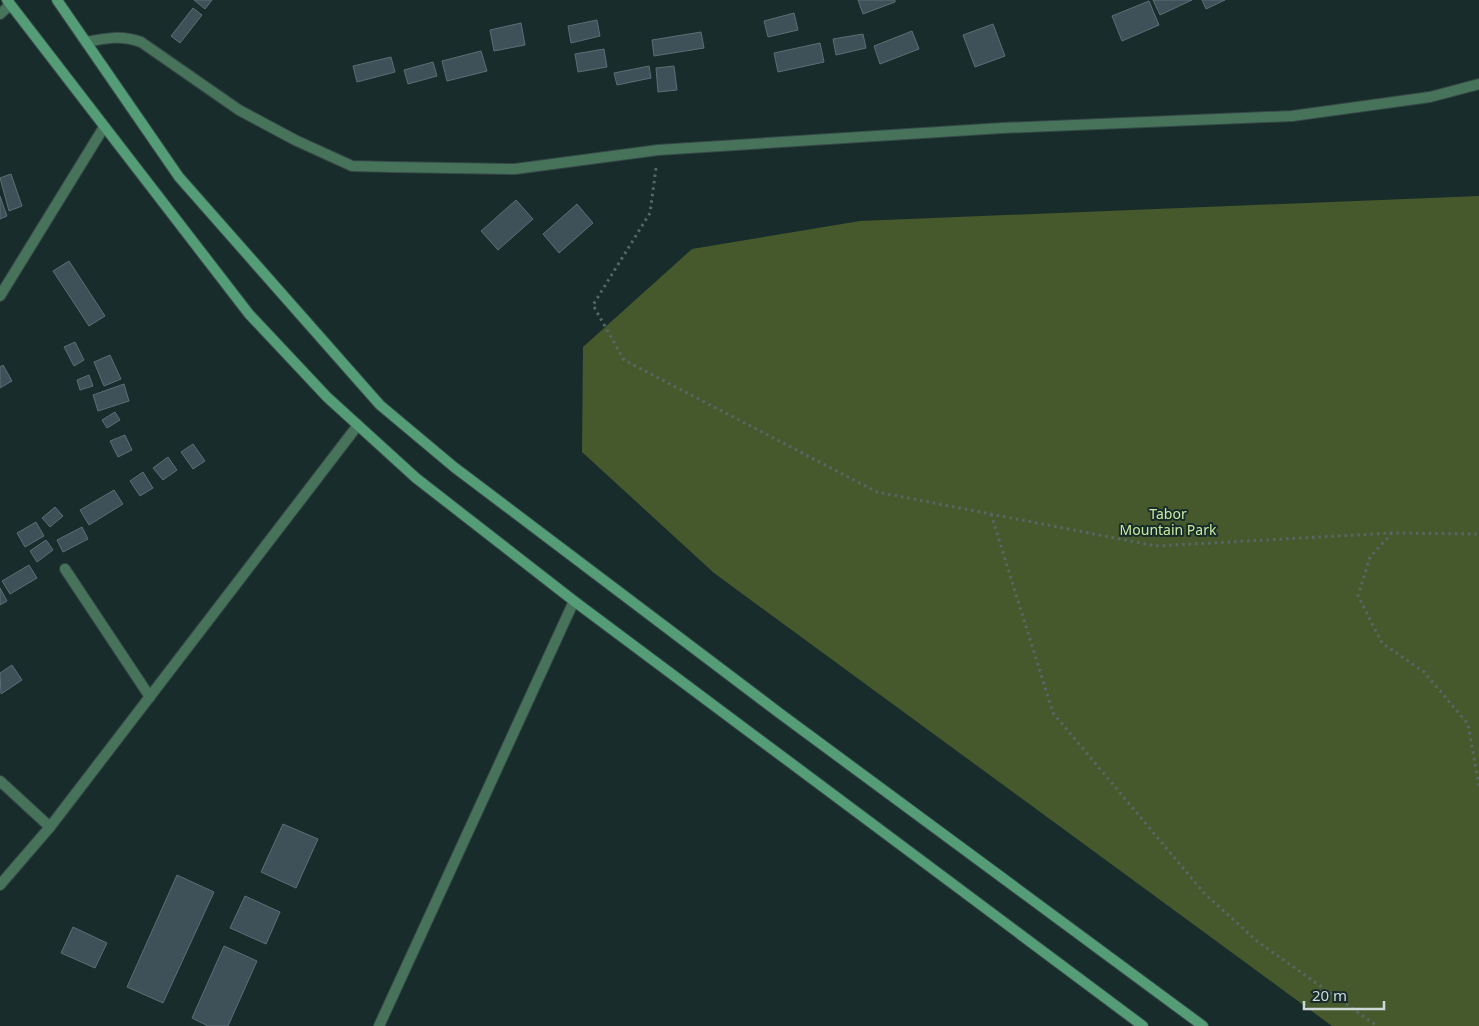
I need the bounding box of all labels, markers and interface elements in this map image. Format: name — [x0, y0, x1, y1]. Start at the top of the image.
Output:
park label: Tabor Mountain Park — [1120, 504, 1217, 539]
scale bar — [1304, 978, 1384, 1010]
text: 20 m — [1312, 985, 1347, 1005]

